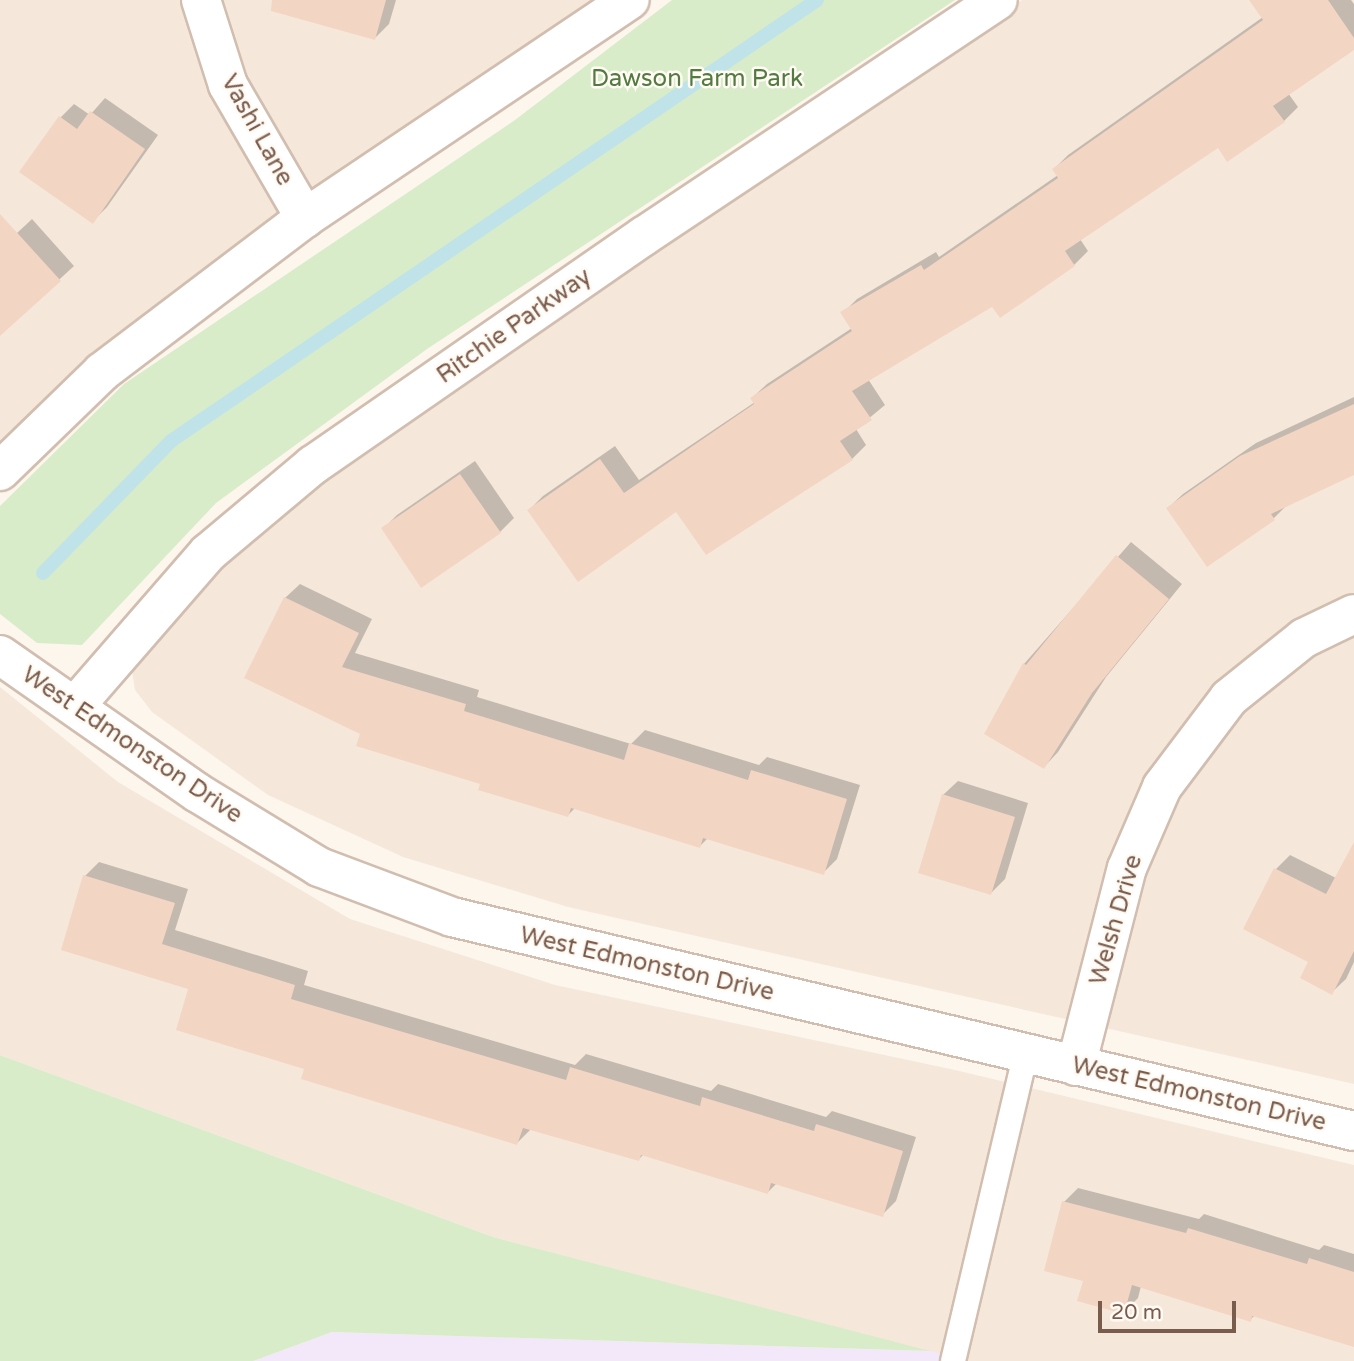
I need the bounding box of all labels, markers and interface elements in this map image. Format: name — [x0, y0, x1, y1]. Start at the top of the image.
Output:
park label: Dawson Farm Park — [591, 65, 803, 93]
street label: Vashi Lane — [215, 69, 299, 191]
street label: Ritchie Parkway — [431, 262, 597, 390]
street label: West Edmonston Drive — [16, 660, 248, 830]
street label: Welsh Drive — [1084, 852, 1148, 988]
street label: West Edmonston Drive — [517, 921, 777, 1007]
street label: West Edmonston Drive — [1069, 1051, 1329, 1137]
scale bar — [1102, 1288, 1240, 1332]
text: 20 m — [1111, 1300, 1162, 1325]

